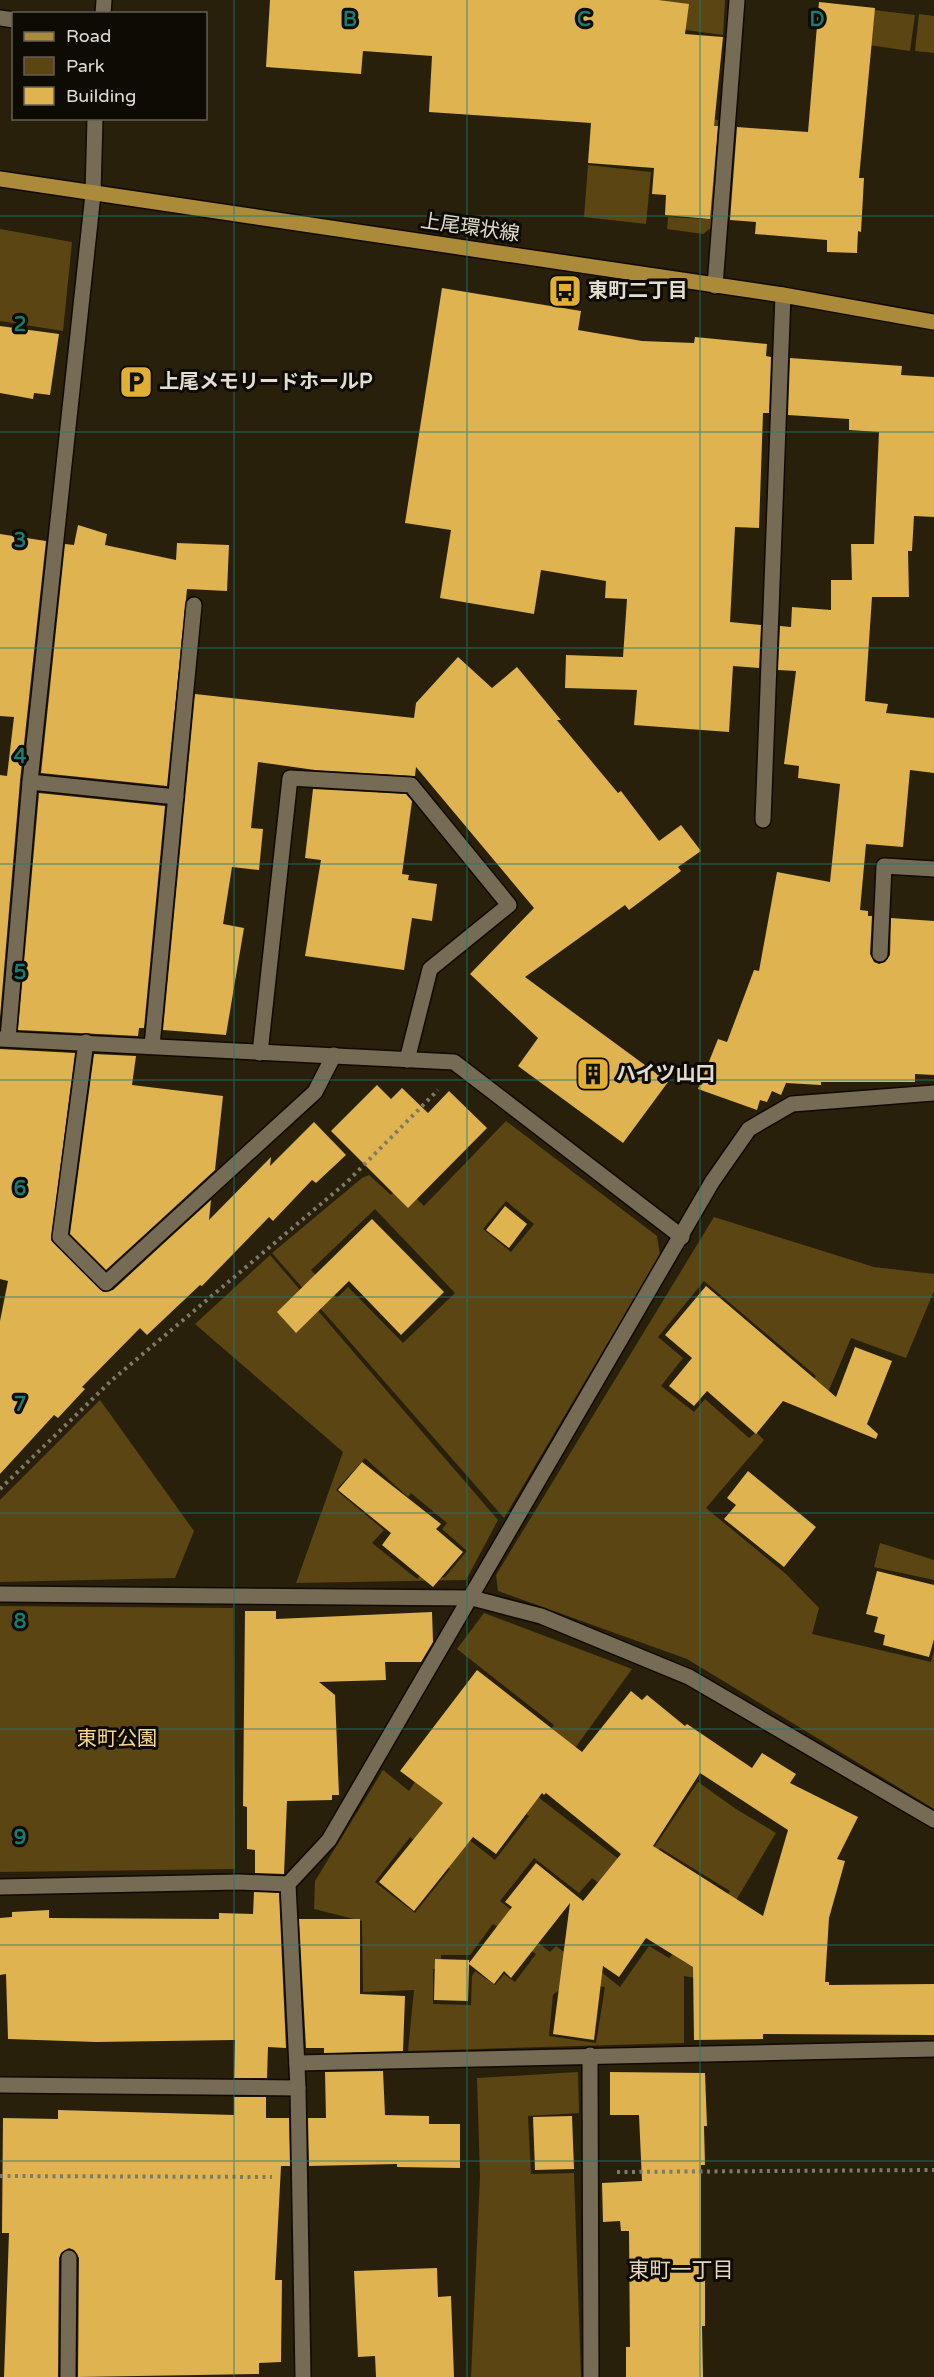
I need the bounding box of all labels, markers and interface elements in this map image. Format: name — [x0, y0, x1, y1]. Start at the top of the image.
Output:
text: B — [343, 8, 357, 32]
text: C — [577, 8, 591, 32]
text: D — [809, 8, 825, 32]
legend — [12, 12, 207, 120]
text: Road — [66, 25, 111, 47]
text: Park — [66, 55, 105, 77]
text: Building — [66, 85, 136, 107]
street label: 上尾環状線 — [419, 209, 521, 247]
bus stop icon: 東町二丁目 — [547, 273, 583, 309]
place label: 東町二丁目 — [588, 279, 688, 303]
text: 2 — [14, 313, 26, 337]
parking icon: 上尾メモリードホールP — [118, 364, 154, 400]
place label: 上尾メモリードホールP — [159, 370, 373, 394]
text: 3 — [14, 529, 26, 553]
text: 4 — [14, 745, 27, 769]
text: 5 — [14, 961, 26, 985]
building icon: ハイツ山口 — [575, 1056, 611, 1092]
place label: ハイツ山口 — [616, 1062, 716, 1086]
text: 6 — [14, 1177, 26, 1201]
text: 7 — [14, 1393, 26, 1417]
text: 8 — [14, 1610, 26, 1634]
park label: 東町公園 — [77, 1727, 157, 1751]
text: 9 — [14, 1826, 26, 1850]
district label: 東町一丁目 — [629, 2258, 734, 2283]

